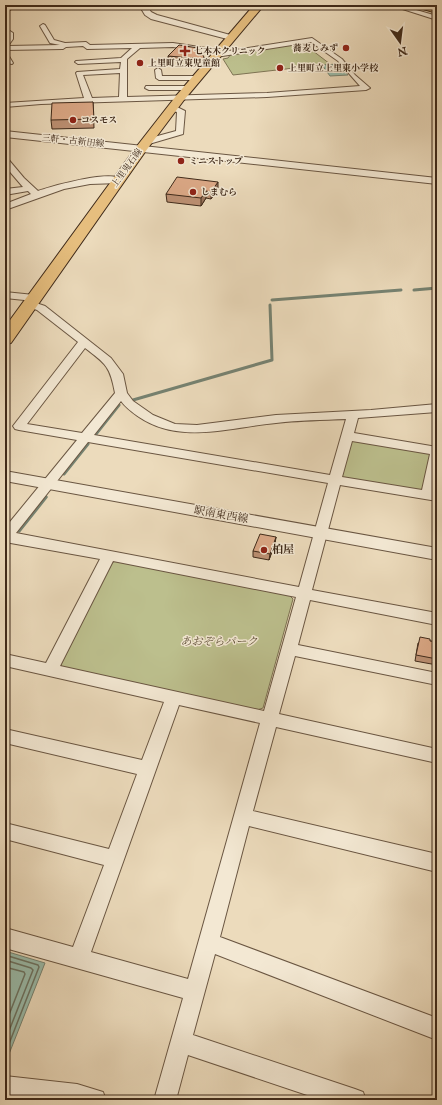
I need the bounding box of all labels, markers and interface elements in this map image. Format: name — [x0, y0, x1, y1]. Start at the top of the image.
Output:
north arrow — [380, 22, 420, 62]
place label: 蕎麦しみず — [293, 43, 338, 54]
marker: 蕎麦しみず — [341, 43, 351, 53]
text: N — [395, 43, 409, 59]
marker: 七本木クリニック — [179, 45, 191, 57]
place label: 七本木クリニック — [194, 46, 265, 57]
marker: 上里町立東児童館 — [135, 58, 145, 68]
place label: 上里町立東児童館 — [148, 58, 220, 69]
marker: 上里町立上里東小学校 — [275, 63, 285, 73]
place label: 上里町立上里東小学校 — [288, 63, 379, 74]
marker: コスモス — [68, 115, 78, 125]
place label: コスモス — [81, 115, 117, 126]
street label: 三軒・古新田線 — [41, 132, 105, 150]
street label: 上里鬼石線 — [109, 147, 145, 189]
marker: ミニストップ — [176, 156, 186, 166]
place label: ミニストップ — [189, 156, 243, 167]
marker: しまむら — [188, 187, 198, 197]
place label: しまむら — [201, 187, 237, 198]
street label: 駅南東西線 — [193, 503, 249, 527]
place label: 柏屋 — [272, 543, 294, 557]
marker: 柏屋 — [259, 545, 269, 555]
park label: あおぞらパーク — [181, 635, 258, 649]

